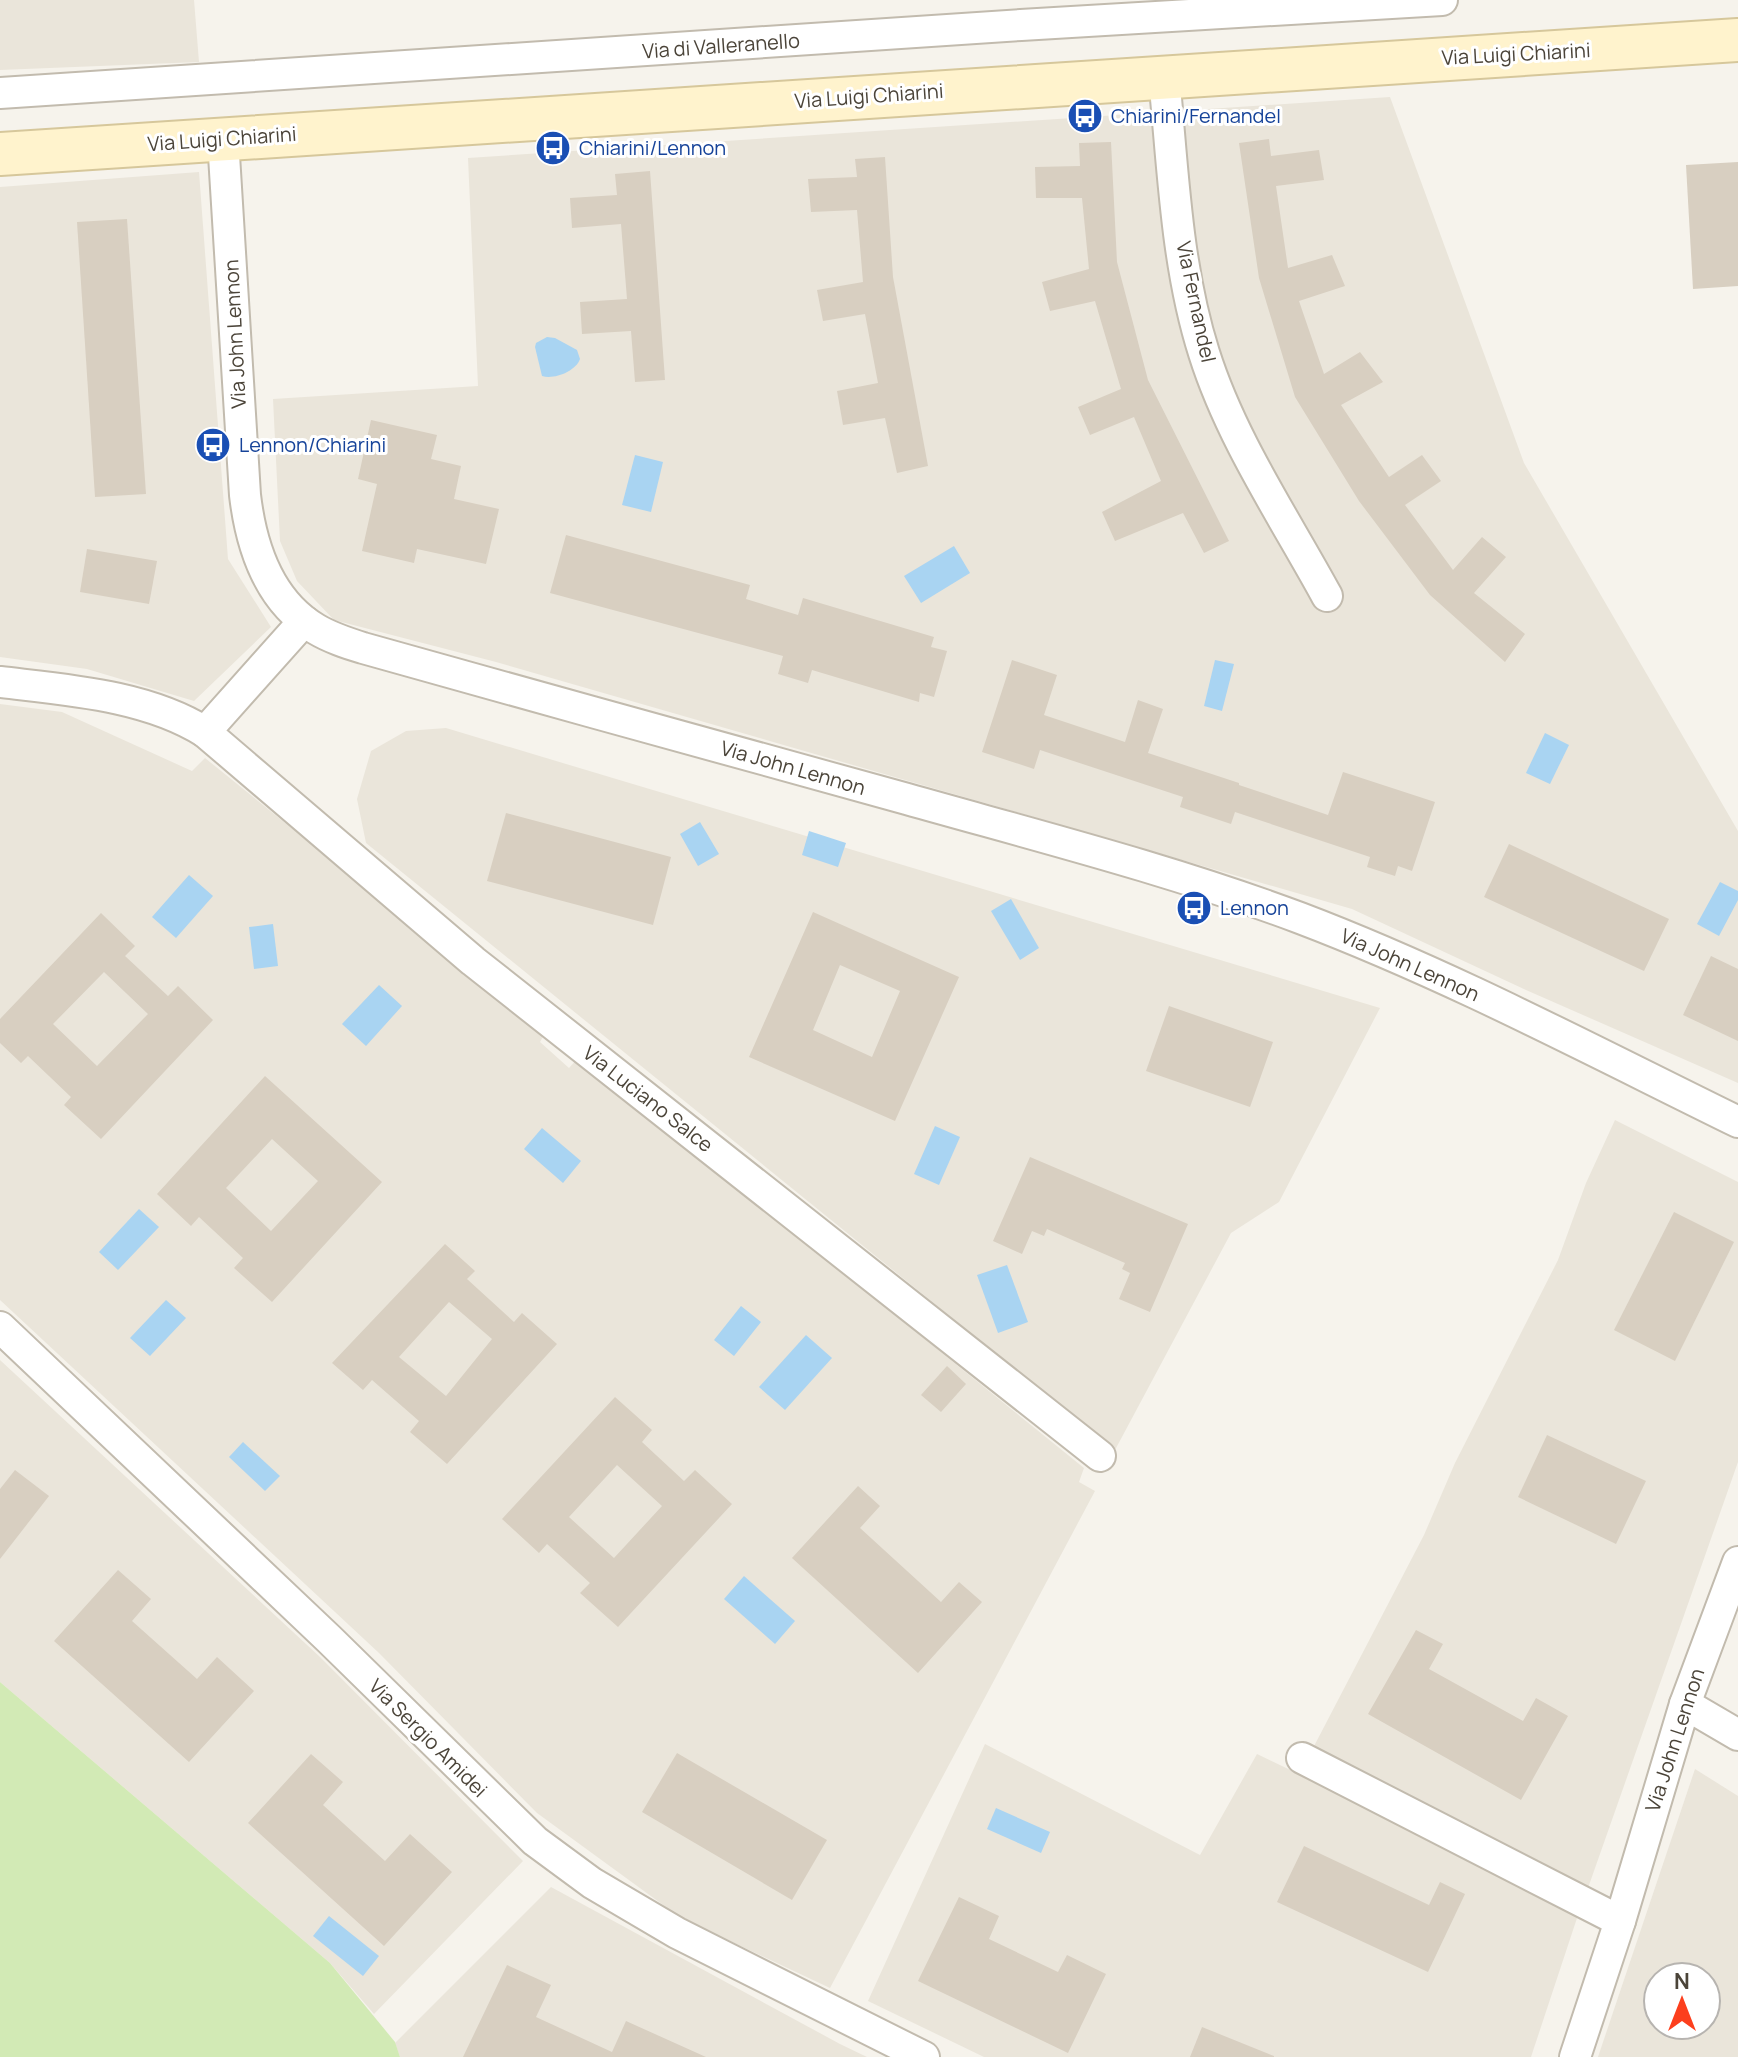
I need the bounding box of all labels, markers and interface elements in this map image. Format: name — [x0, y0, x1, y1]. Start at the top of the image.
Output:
street label: Via di Valleranello — [641, 27, 801, 64]
street label: Via Luigi Chiarini — [1441, 36, 1591, 71]
street label: Via Luigi Chiarini — [794, 77, 944, 114]
bus stop icon: Chiarini/Fernandel — [1066, 97, 1104, 135]
place label: Chiarini/Fernandel — [1111, 102, 1281, 129]
street label: Via Luigi Chiarini — [147, 120, 297, 157]
bus stop icon: Chiarini/Lennon — [534, 129, 572, 167]
place label: Chiarini/Lennon — [579, 134, 726, 161]
street label: Via Fernandel — [1170, 239, 1222, 365]
street label: Via John Lennon — [217, 259, 252, 409]
bus stop icon: Lennon/Chiarini — [194, 426, 232, 464]
place label: Lennon/Chiarini — [239, 431, 386, 458]
street label: Via John Lennon — [718, 734, 869, 801]
bus stop icon: Lennon — [1175, 889, 1213, 927]
place label: Lennon — [1220, 894, 1289, 921]
street label: Via John Lennon — [1337, 922, 1484, 1007]
street label: Via Luciano Salce — [578, 1039, 719, 1158]
street label: Via John Lennon — [1639, 1665, 1710, 1815]
street label: Via Sergio Amidei — [363, 1673, 493, 1803]
north arrow — [1642, 1961, 1722, 2041]
text: N — [1674, 1966, 1690, 1996]

